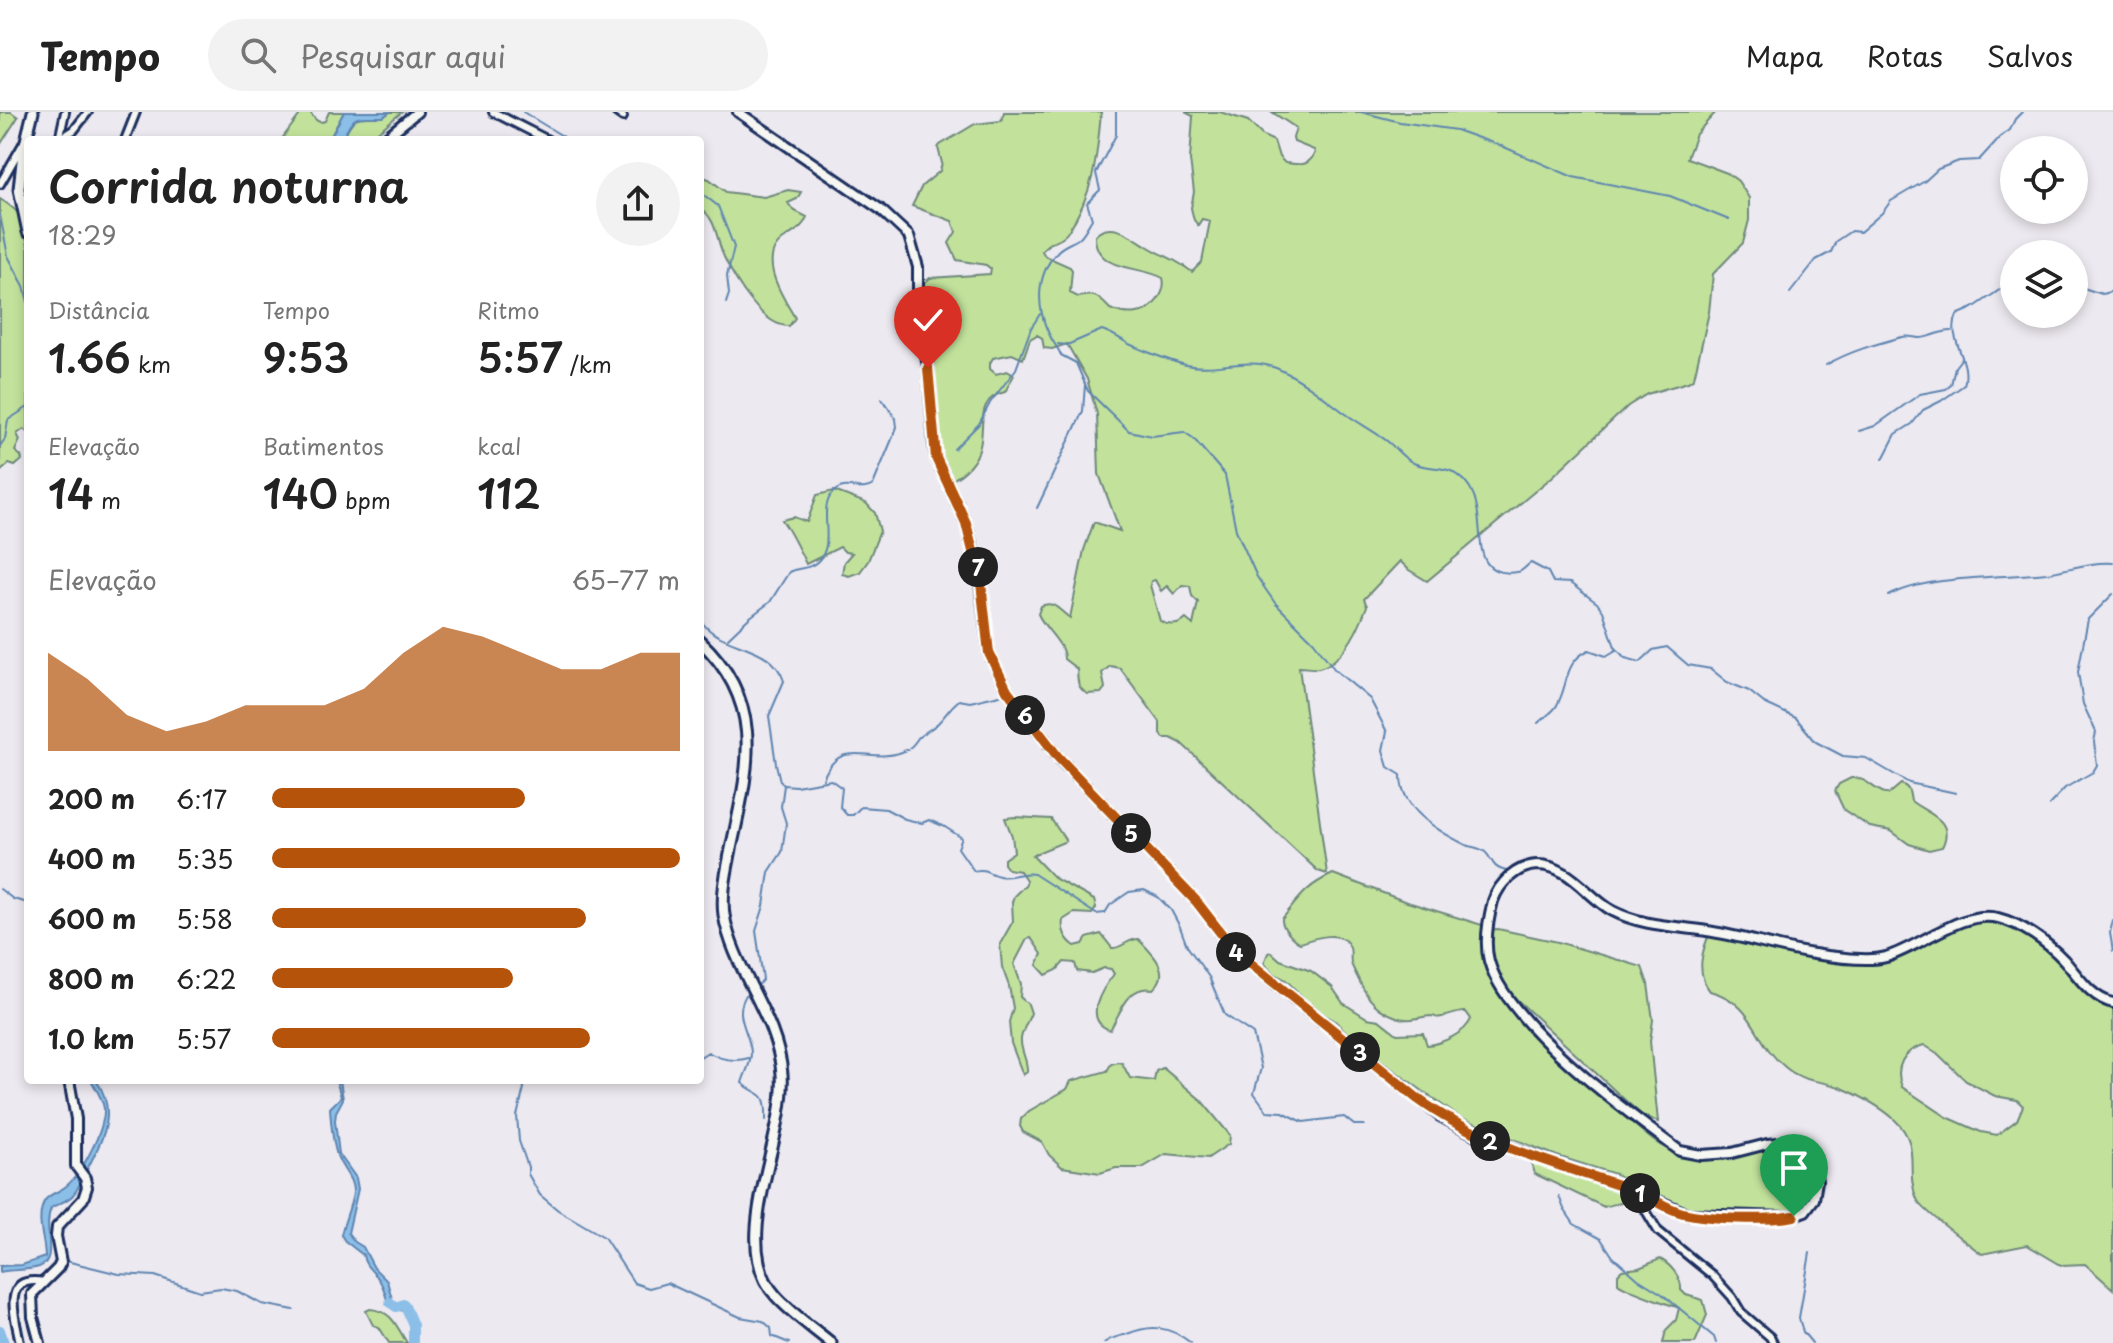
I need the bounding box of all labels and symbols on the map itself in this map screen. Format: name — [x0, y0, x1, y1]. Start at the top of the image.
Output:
pin — [894, 286, 962, 368]
pin: 7 — [958, 547, 998, 587]
pin: 6 — [1005, 695, 1045, 735]
pin: 5 — [1111, 813, 1151, 853]
pin: 4 — [1216, 932, 1256, 972]
pin: 3 — [1340, 1032, 1380, 1072]
pin: 2 — [1470, 1121, 1510, 1161]
pin — [1760, 1134, 1828, 1216]
pin: 1 — [1620, 1173, 1660, 1213]

